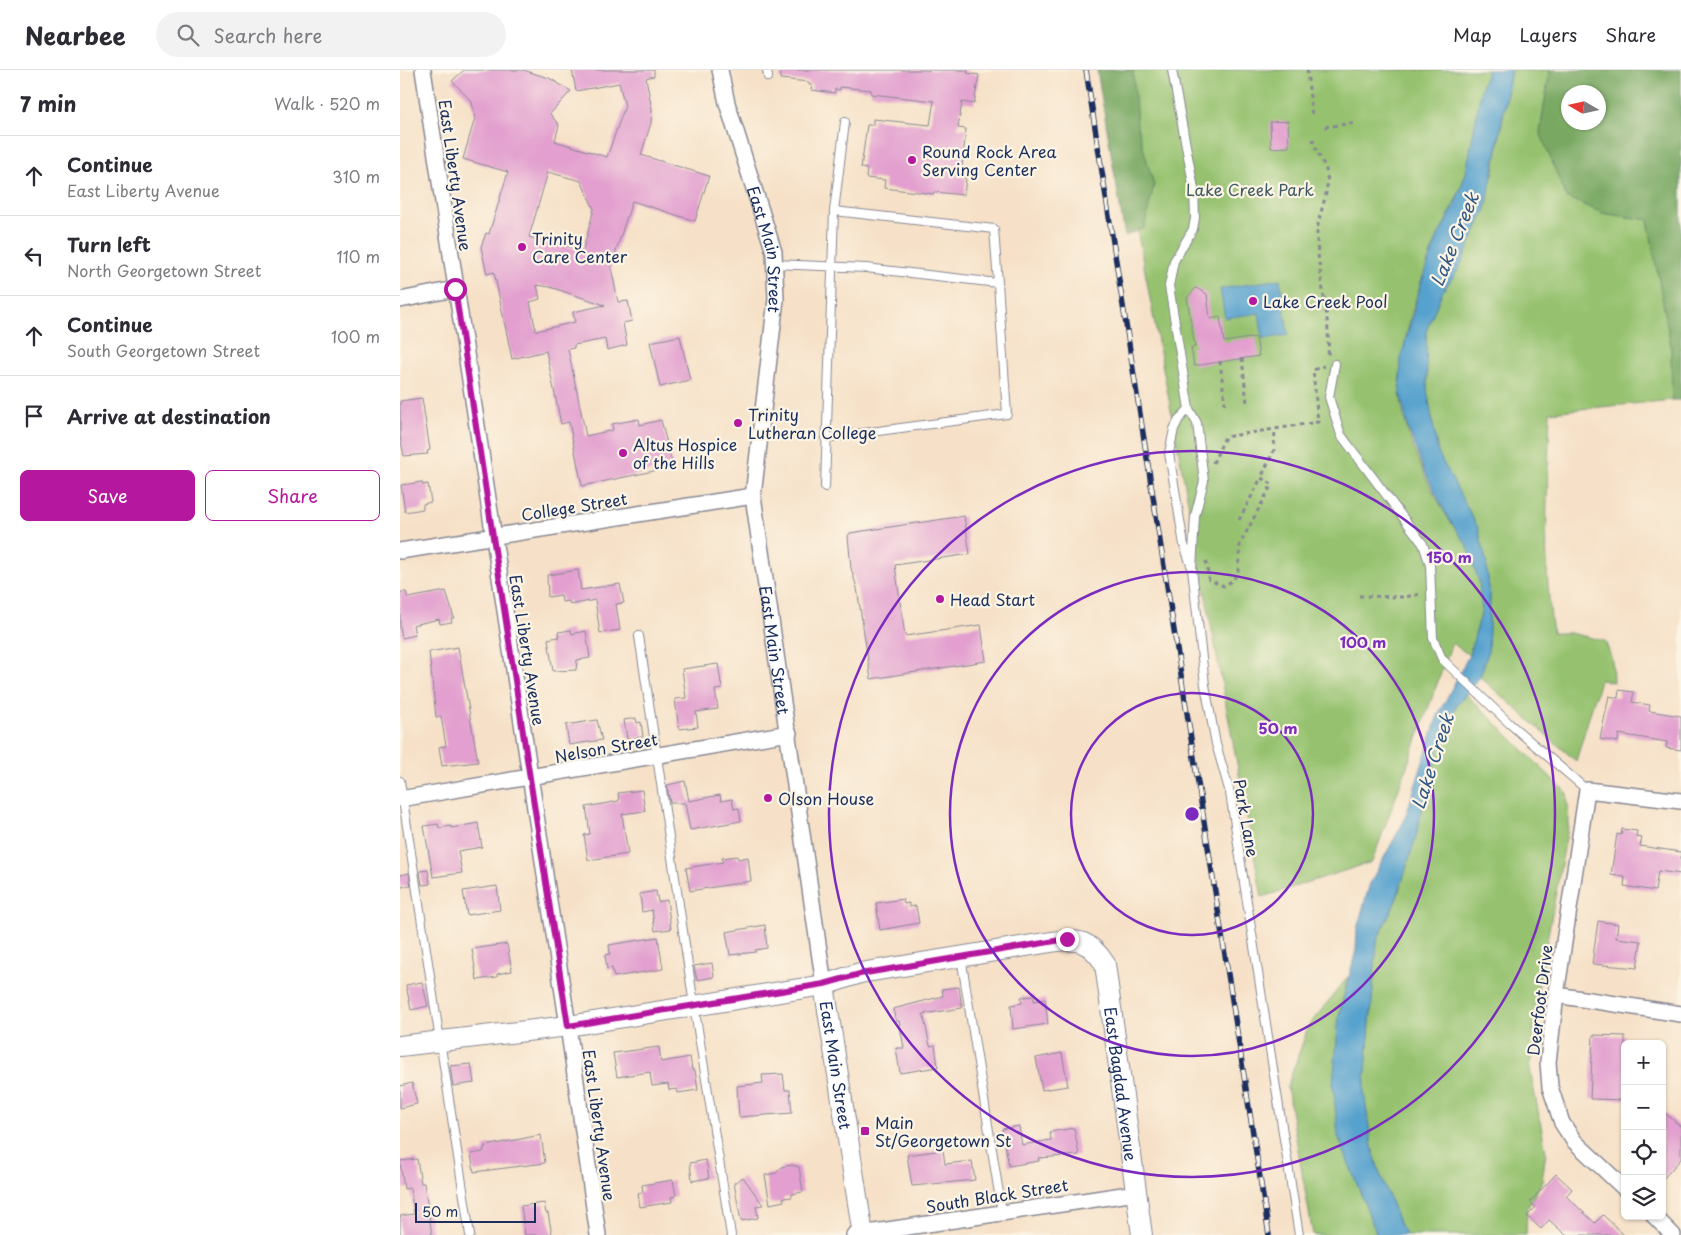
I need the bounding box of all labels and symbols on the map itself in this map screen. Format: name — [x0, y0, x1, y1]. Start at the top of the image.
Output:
north arrow — [1561, 85, 1606, 130]
street label: East Liberty Avenue — [433, 98, 479, 253]
place label: Round Rock Area Serving Center — [922, 139, 1057, 181]
marker: Round Rock Area Serving Center — [906, 154, 918, 166]
park label: Lake Creek Park — [1186, 177, 1314, 201]
street label: East Main Street — [742, 183, 788, 315]
water label: Lake Creek — [1423, 187, 1486, 290]
place label: Trinity Care Center — [532, 226, 628, 268]
marker: Trinity Care Center — [516, 241, 528, 253]
route start — [444, 278, 467, 301]
place label: Lake Creek Pool — [1263, 289, 1388, 313]
marker: Lake Creek Pool — [1247, 295, 1259, 307]
place label: Trinity Lutheran College — [748, 402, 877, 444]
marker: Trinity Lutheran College — [732, 417, 744, 429]
place label: Altus Hospice of the Hills — [633, 432, 737, 474]
marker: Altus Hospice of the Hills — [617, 447, 629, 459]
street label: College Street — [519, 486, 629, 526]
text: 150 m — [1426, 545, 1472, 568]
street label: East Liberty Avenue — [504, 573, 552, 728]
street label: East Main Street — [754, 584, 797, 716]
place label: Head Start — [950, 587, 1035, 611]
marker: Head Start — [934, 593, 946, 605]
text: 100 m — [1340, 630, 1386, 653]
water label: Lake Creek — [1404, 709, 1461, 812]
text: 50 m — [1259, 716, 1297, 739]
street label: Nelson Street — [553, 726, 660, 768]
street label: Park Lane — [1228, 777, 1266, 859]
place label: Olson House — [778, 786, 874, 810]
marker: Olson House — [762, 792, 774, 804]
centre of rings — [1183, 805, 1201, 823]
route end — [1056, 928, 1079, 951]
street label: Deerfoot Drive — [1520, 943, 1558, 1057]
street label: East Main Street — [815, 999, 858, 1131]
street label: East Bagdad Avenue — [1099, 1005, 1144, 1163]
street label: East Liberty Avenue — [577, 1048, 623, 1203]
place label: Main St/Georgetown St — [875, 1110, 1011, 1152]
marker: Main St/Georgetown St — [859, 1125, 871, 1137]
street label: South Black Street — [924, 1172, 1070, 1218]
scale bar — [415, 1200, 536, 1223]

